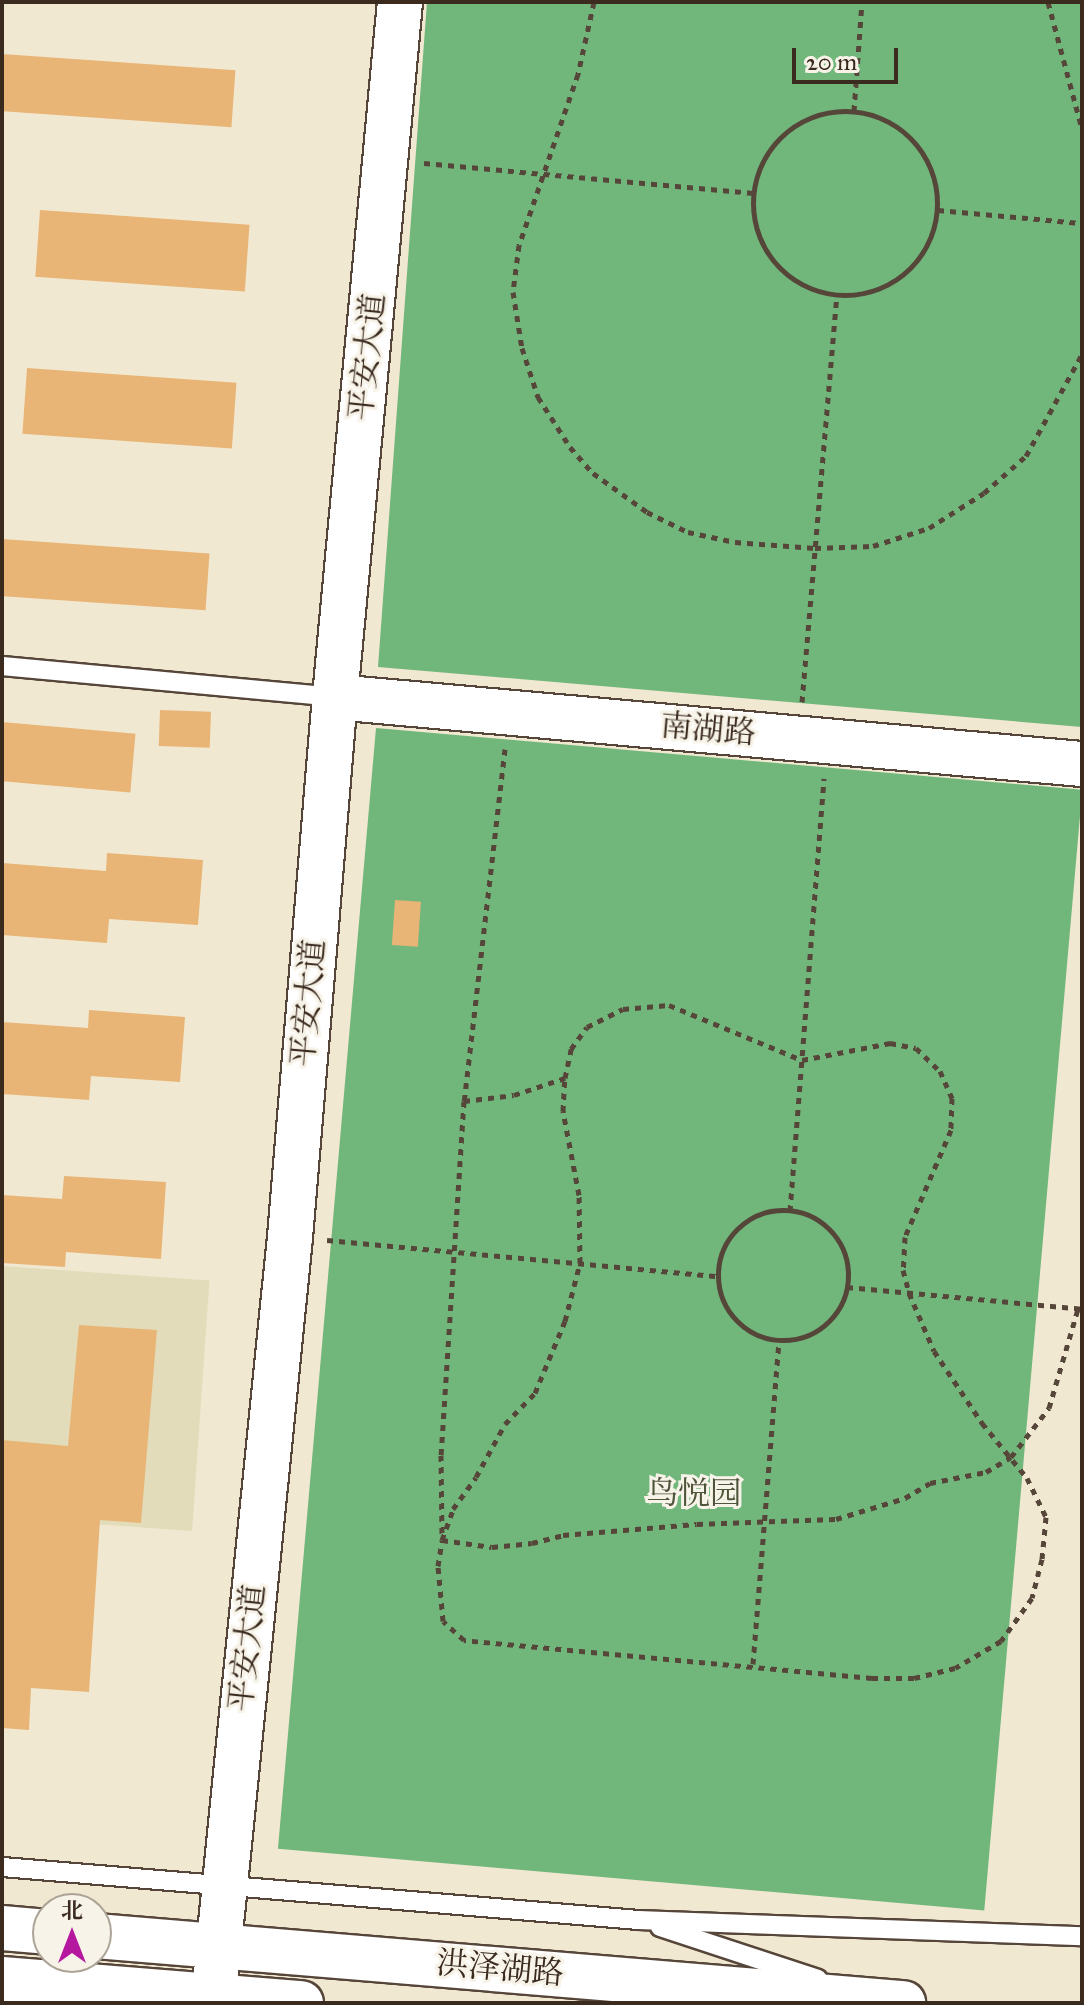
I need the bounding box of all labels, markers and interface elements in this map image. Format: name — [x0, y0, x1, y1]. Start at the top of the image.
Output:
scale bar — [796, 32, 902, 82]
text: 20 m — [806, 47, 857, 77]
street label: 平安大道 — [342, 291, 394, 423]
street label: 南湖路 — [659, 707, 757, 753]
street label: 平安大道 — [284, 938, 334, 1068]
park label: 鸟悦园 — [646, 1475, 742, 1513]
street label: 平安大道 — [222, 1582, 274, 1714]
north arrow — [32, 1893, 112, 1973]
text: 北 — [61, 1897, 83, 1924]
street label: 洪泽湖路 — [435, 1944, 565, 1994]

